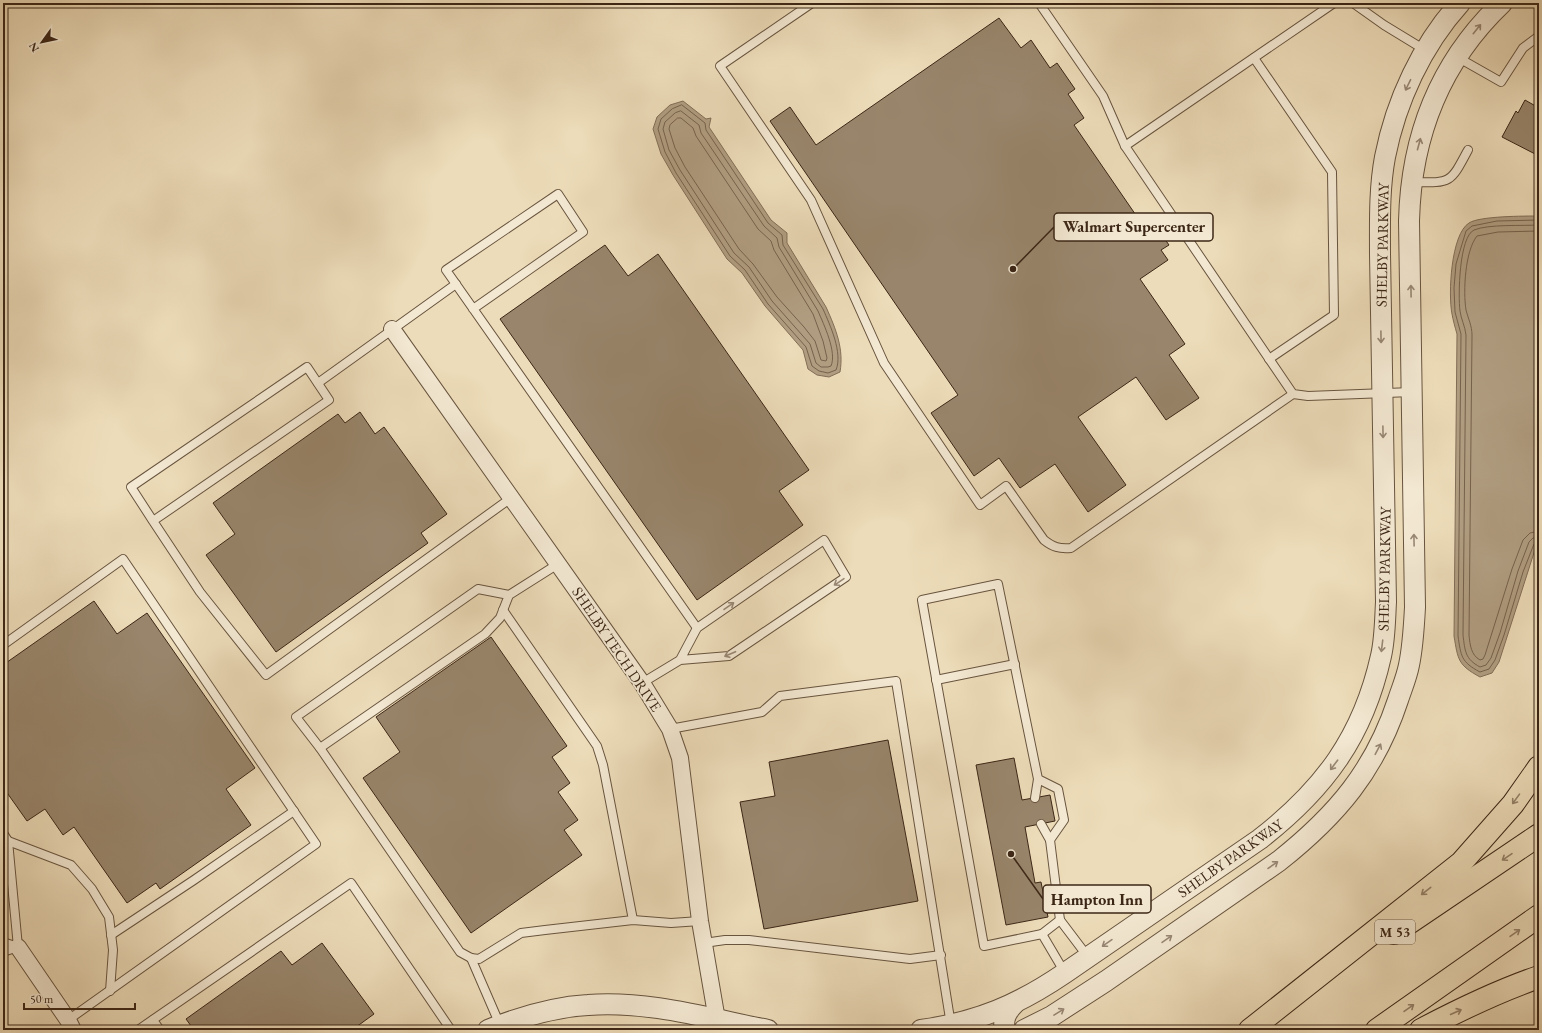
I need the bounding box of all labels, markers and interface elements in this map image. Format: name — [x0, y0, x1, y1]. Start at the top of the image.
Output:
north arrow — [22, 22, 62, 62]
one-way arrow — [1473, 24, 1482, 35]
text: N — [25, 40, 42, 55]
one-way arrow — [1404, 79, 1411, 91]
one-way arrow — [1415, 138, 1423, 151]
street label: SHELBY PARKWAY — [1371, 181, 1393, 307]
callout: Walmart Supercenter — [1054, 213, 1213, 241]
text: Walmart Supercenter — [1063, 216, 1206, 237]
one-way arrow — [1407, 285, 1414, 298]
one-way arrow — [1378, 330, 1385, 343]
one-way arrow — [1380, 425, 1387, 438]
street label: SHELBY PARKWAY — [1373, 505, 1395, 631]
one-way arrow — [1411, 534, 1418, 547]
one-way arrow — [834, 578, 845, 586]
street label: SHELBY TECH DRIVE — [568, 583, 666, 715]
one-way arrow — [724, 602, 735, 610]
one-way arrow — [1379, 639, 1386, 652]
one-way arrow — [725, 650, 737, 658]
one-way arrow — [1374, 743, 1382, 755]
one-way arrow — [1330, 760, 1338, 771]
one-way arrow — [1512, 793, 1520, 804]
street label: SHELBY PARKWAY — [1174, 814, 1288, 901]
one-way arrow — [1502, 853, 1513, 861]
one-way arrow — [1267, 861, 1278, 869]
callout: Hampton Inn — [1043, 885, 1151, 913]
one-way arrow — [1420, 887, 1431, 896]
text: Hampton Inn — [1051, 889, 1143, 910]
road number: M 53 — [1375, 920, 1415, 944]
one-way arrow — [1509, 929, 1520, 937]
one-way arrow — [1161, 935, 1172, 943]
one-way arrow — [1102, 939, 1113, 947]
scale bar — [24, 985, 135, 1011]
text: 50 m — [30, 991, 54, 1007]
one-way arrow — [1403, 1004, 1414, 1012]
one-way arrow — [1053, 1007, 1065, 1015]
one-way arrow — [1449, 1008, 1461, 1015]

